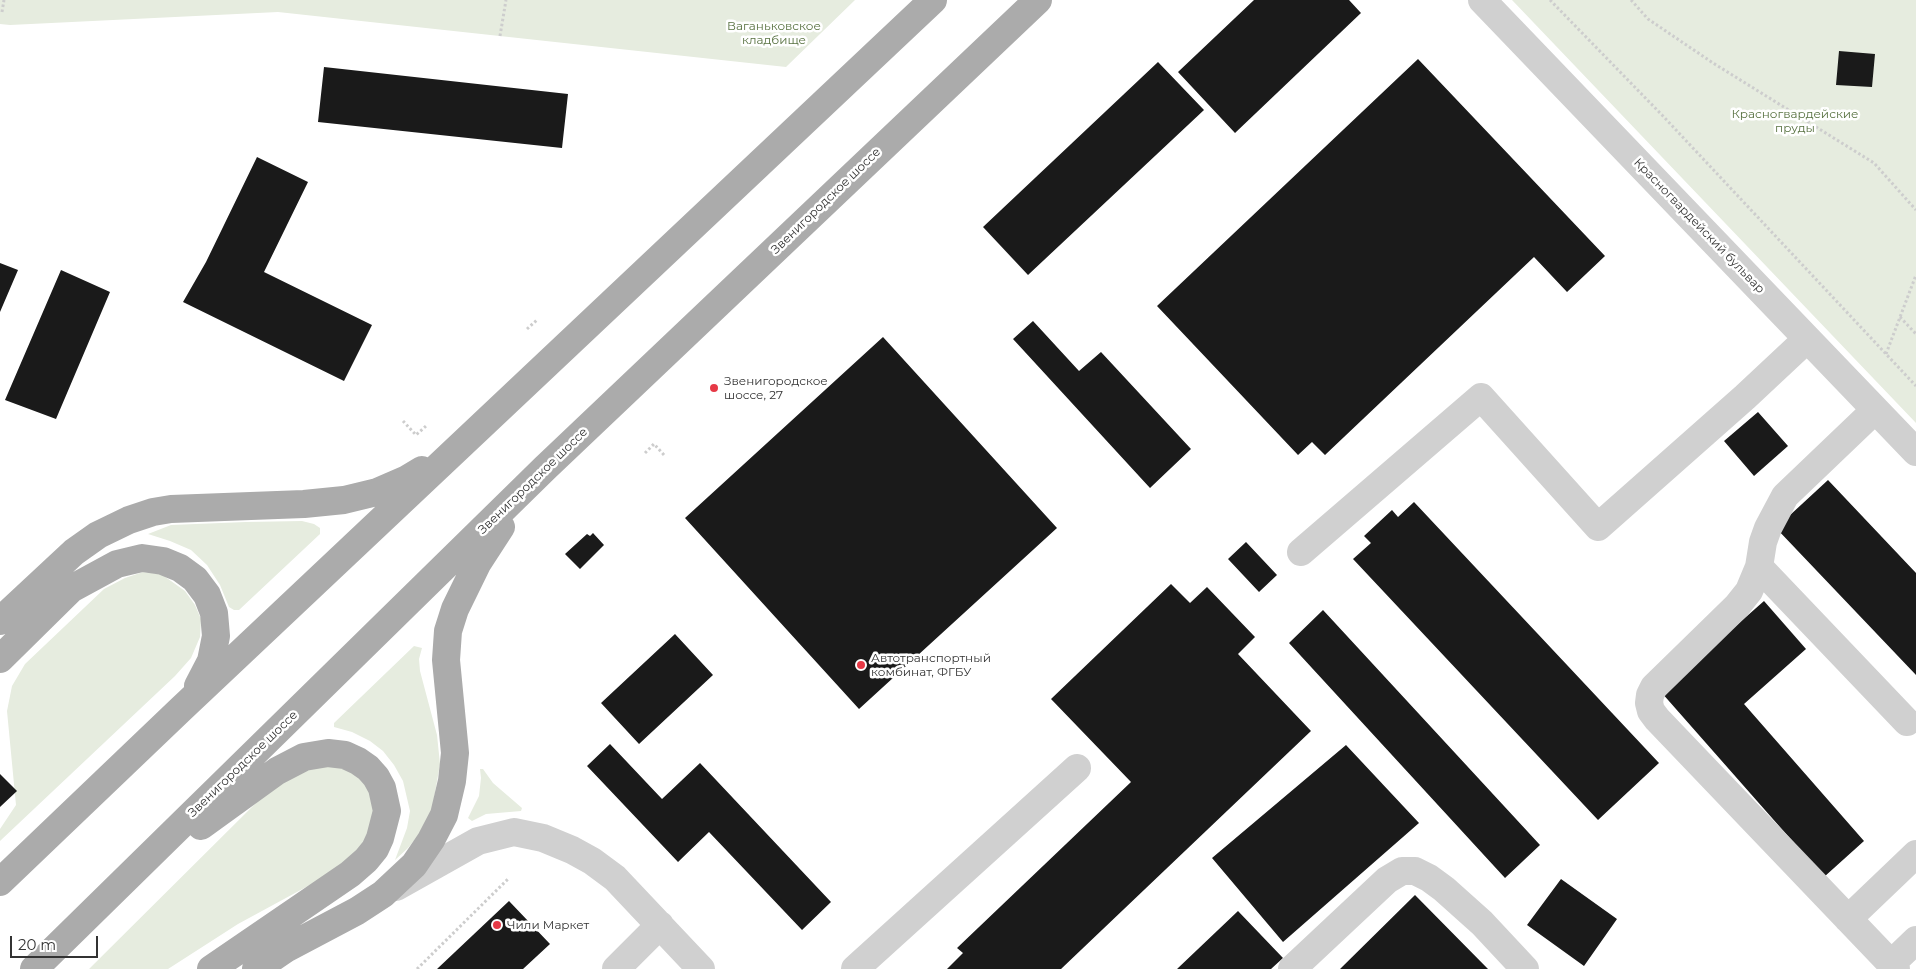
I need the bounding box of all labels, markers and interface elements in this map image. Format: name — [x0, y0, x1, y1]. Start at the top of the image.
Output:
park label: Ваганьковское кладбище — [727, 19, 821, 47]
park label: Красногвардейские пруды — [1731, 107, 1859, 135]
street label: Звенигородское шоссе — [768, 145, 884, 257]
street label: Красногвардейский бульвар — [1631, 156, 1767, 296]
place label: Звенигородское шоссе, 27 — [724, 374, 828, 402]
marker: Звенигородское шоссе, 27 — [708, 382, 720, 394]
street label: Звенигородское шоссе — [475, 425, 591, 537]
place label: Автотранспортный комбинат, ФГБУ — [871, 651, 991, 679]
marker: Автотранспортный комбинат, ФГБУ — [855, 659, 867, 671]
street label: Звенигородское шоссе — [185, 708, 301, 820]
place label: Чили Маркет — [507, 918, 589, 932]
marker: Чили Маркет — [491, 919, 503, 931]
scale bar — [12, 926, 100, 958]
text: 20 m — [18, 935, 56, 954]

